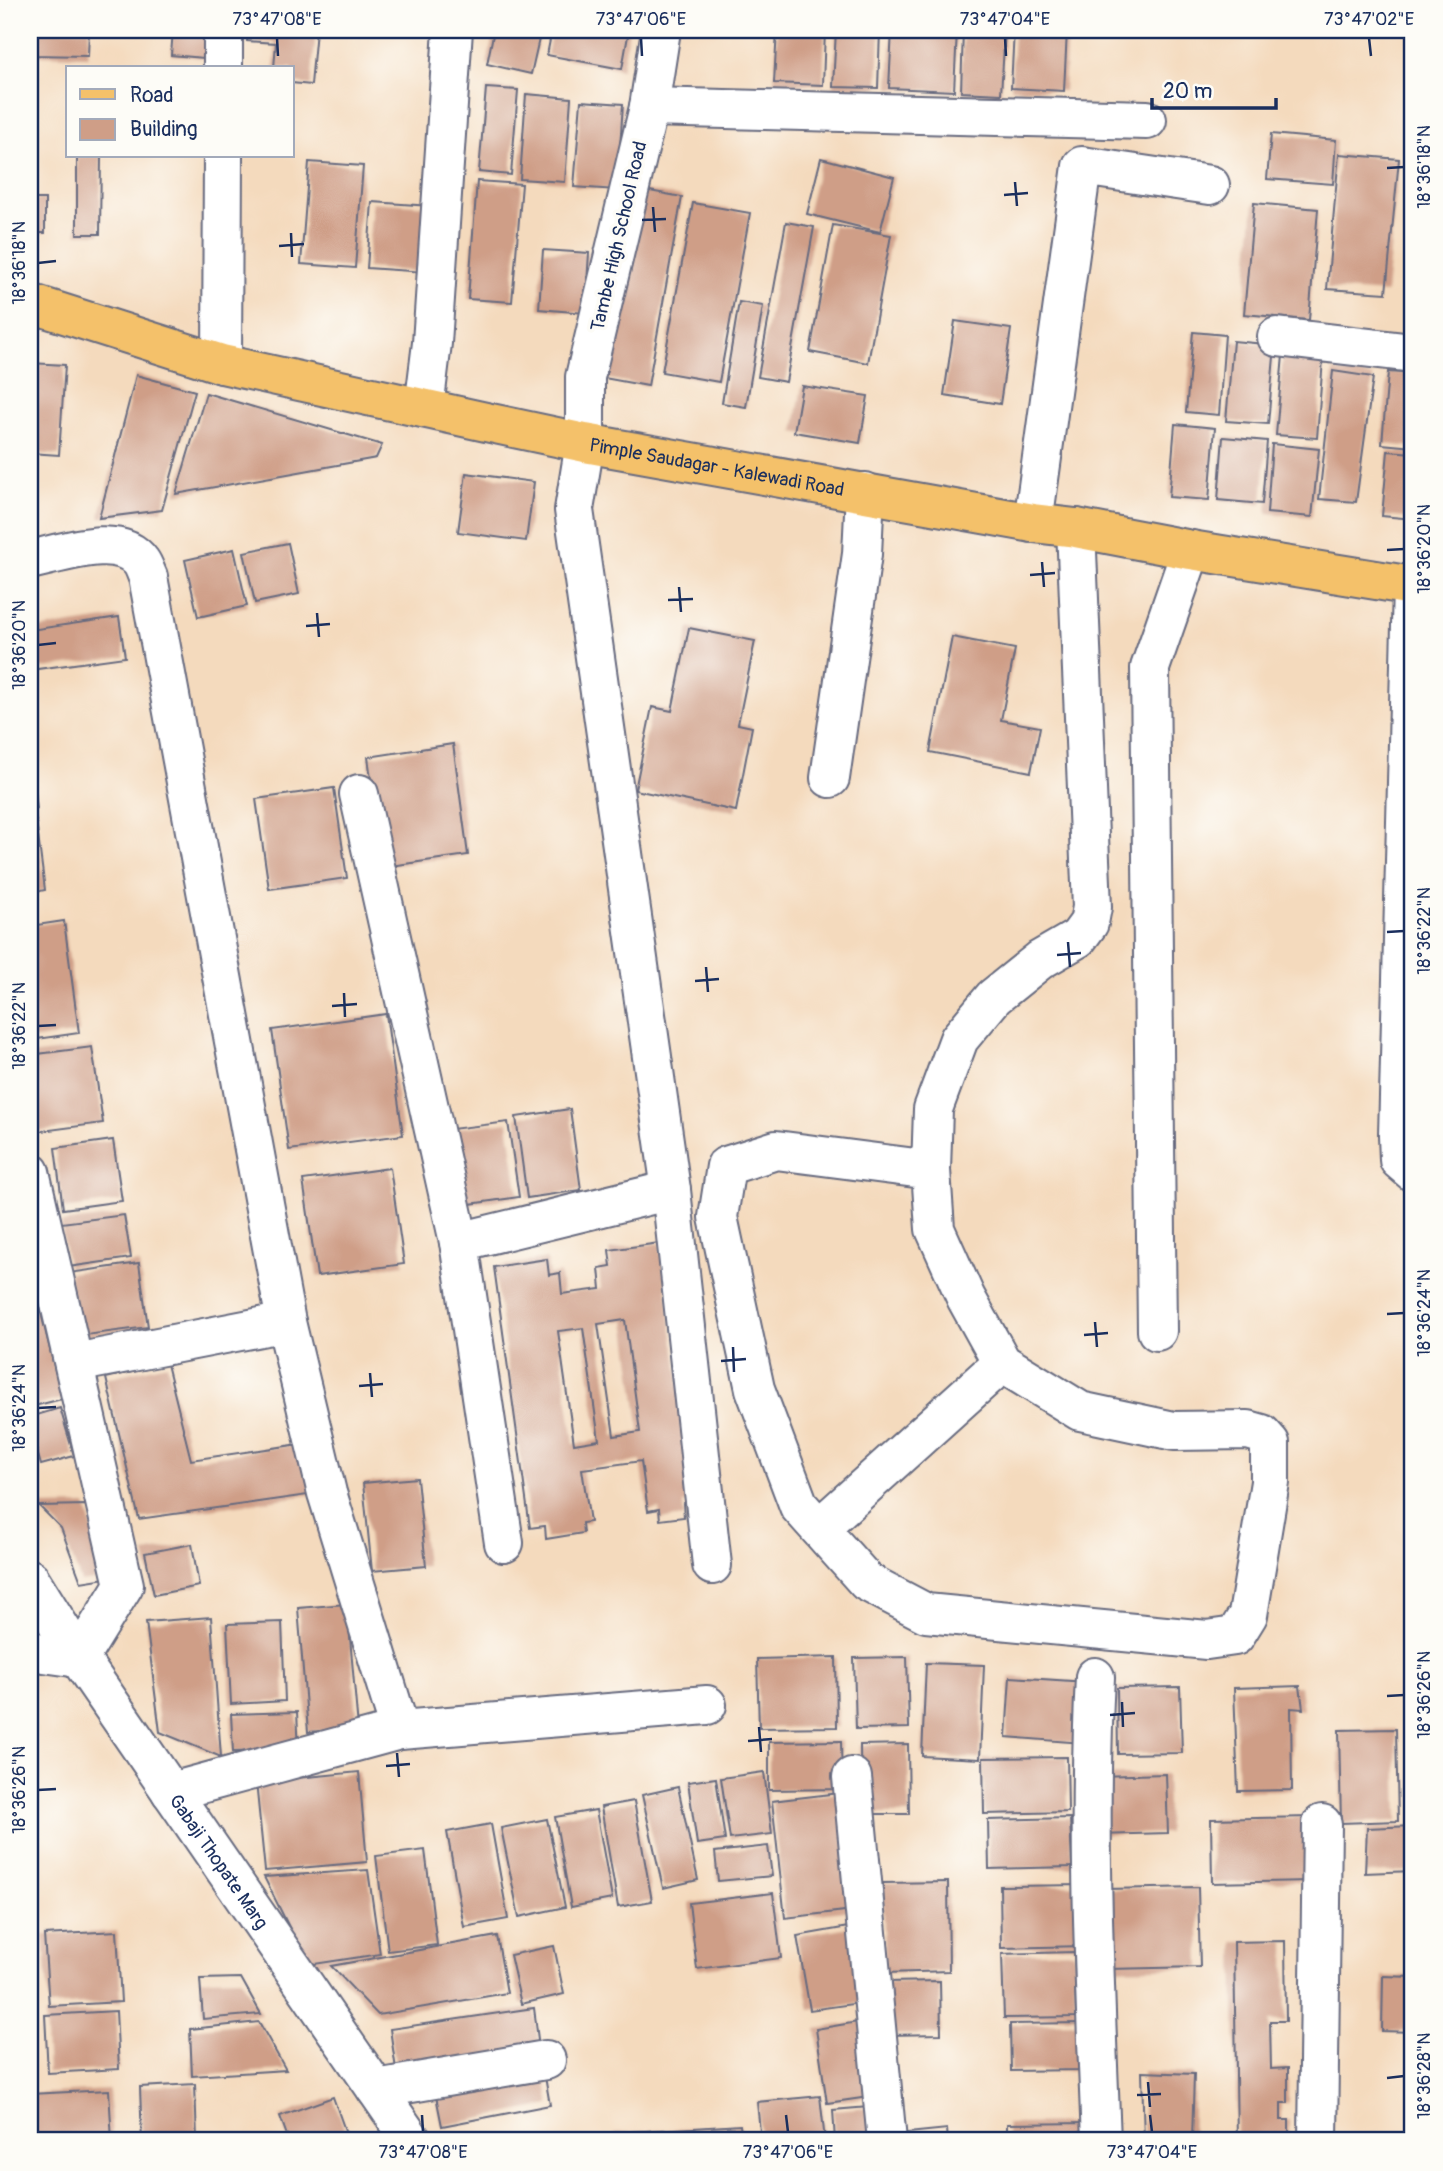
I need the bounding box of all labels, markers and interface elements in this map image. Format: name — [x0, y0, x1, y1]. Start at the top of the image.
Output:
text: 73°47'08"E — [232, 8, 322, 31]
text: 73°47'06"E — [596, 8, 686, 31]
text: 73°47'04"E — [960, 8, 1050, 31]
text: 73°47'02"E — [1324, 8, 1414, 31]
legend — [66, 66, 294, 158]
scale bar — [1152, 66, 1277, 110]
text: 20 m — [1163, 78, 1212, 105]
text: Road — [130, 82, 174, 109]
text: Building — [130, 116, 197, 143]
text: 18°36'18"N — [1413, 125, 1436, 209]
street label: Tambe High School Road — [585, 139, 653, 334]
text: 18°36'18"N — [8, 221, 31, 305]
street label: Pimple Saudagar - Kalewadi Road — [588, 433, 846, 502]
text: 18°36'20"N — [1413, 504, 1436, 594]
text: 18°36'20"N — [8, 600, 31, 690]
text: 18°36'22"N — [1413, 887, 1436, 975]
text: 18°36'22"N — [8, 982, 31, 1070]
text: 18°36'24"N — [1413, 1269, 1436, 1357]
text: 18°36'24"N — [8, 1364, 31, 1452]
text: 18°36'26"N — [1413, 1651, 1436, 1739]
text: 18°36'26"N — [8, 1746, 31, 1834]
street label: Gabaji Thopate Marg — [163, 1790, 273, 1934]
text: 18°36'28"N — [1413, 2033, 1436, 2119]
text: 73°47'08"E — [378, 2141, 468, 2164]
text: 73°47'06"E — [743, 2141, 833, 2164]
text: 73°47'04"E — [1107, 2141, 1197, 2164]

